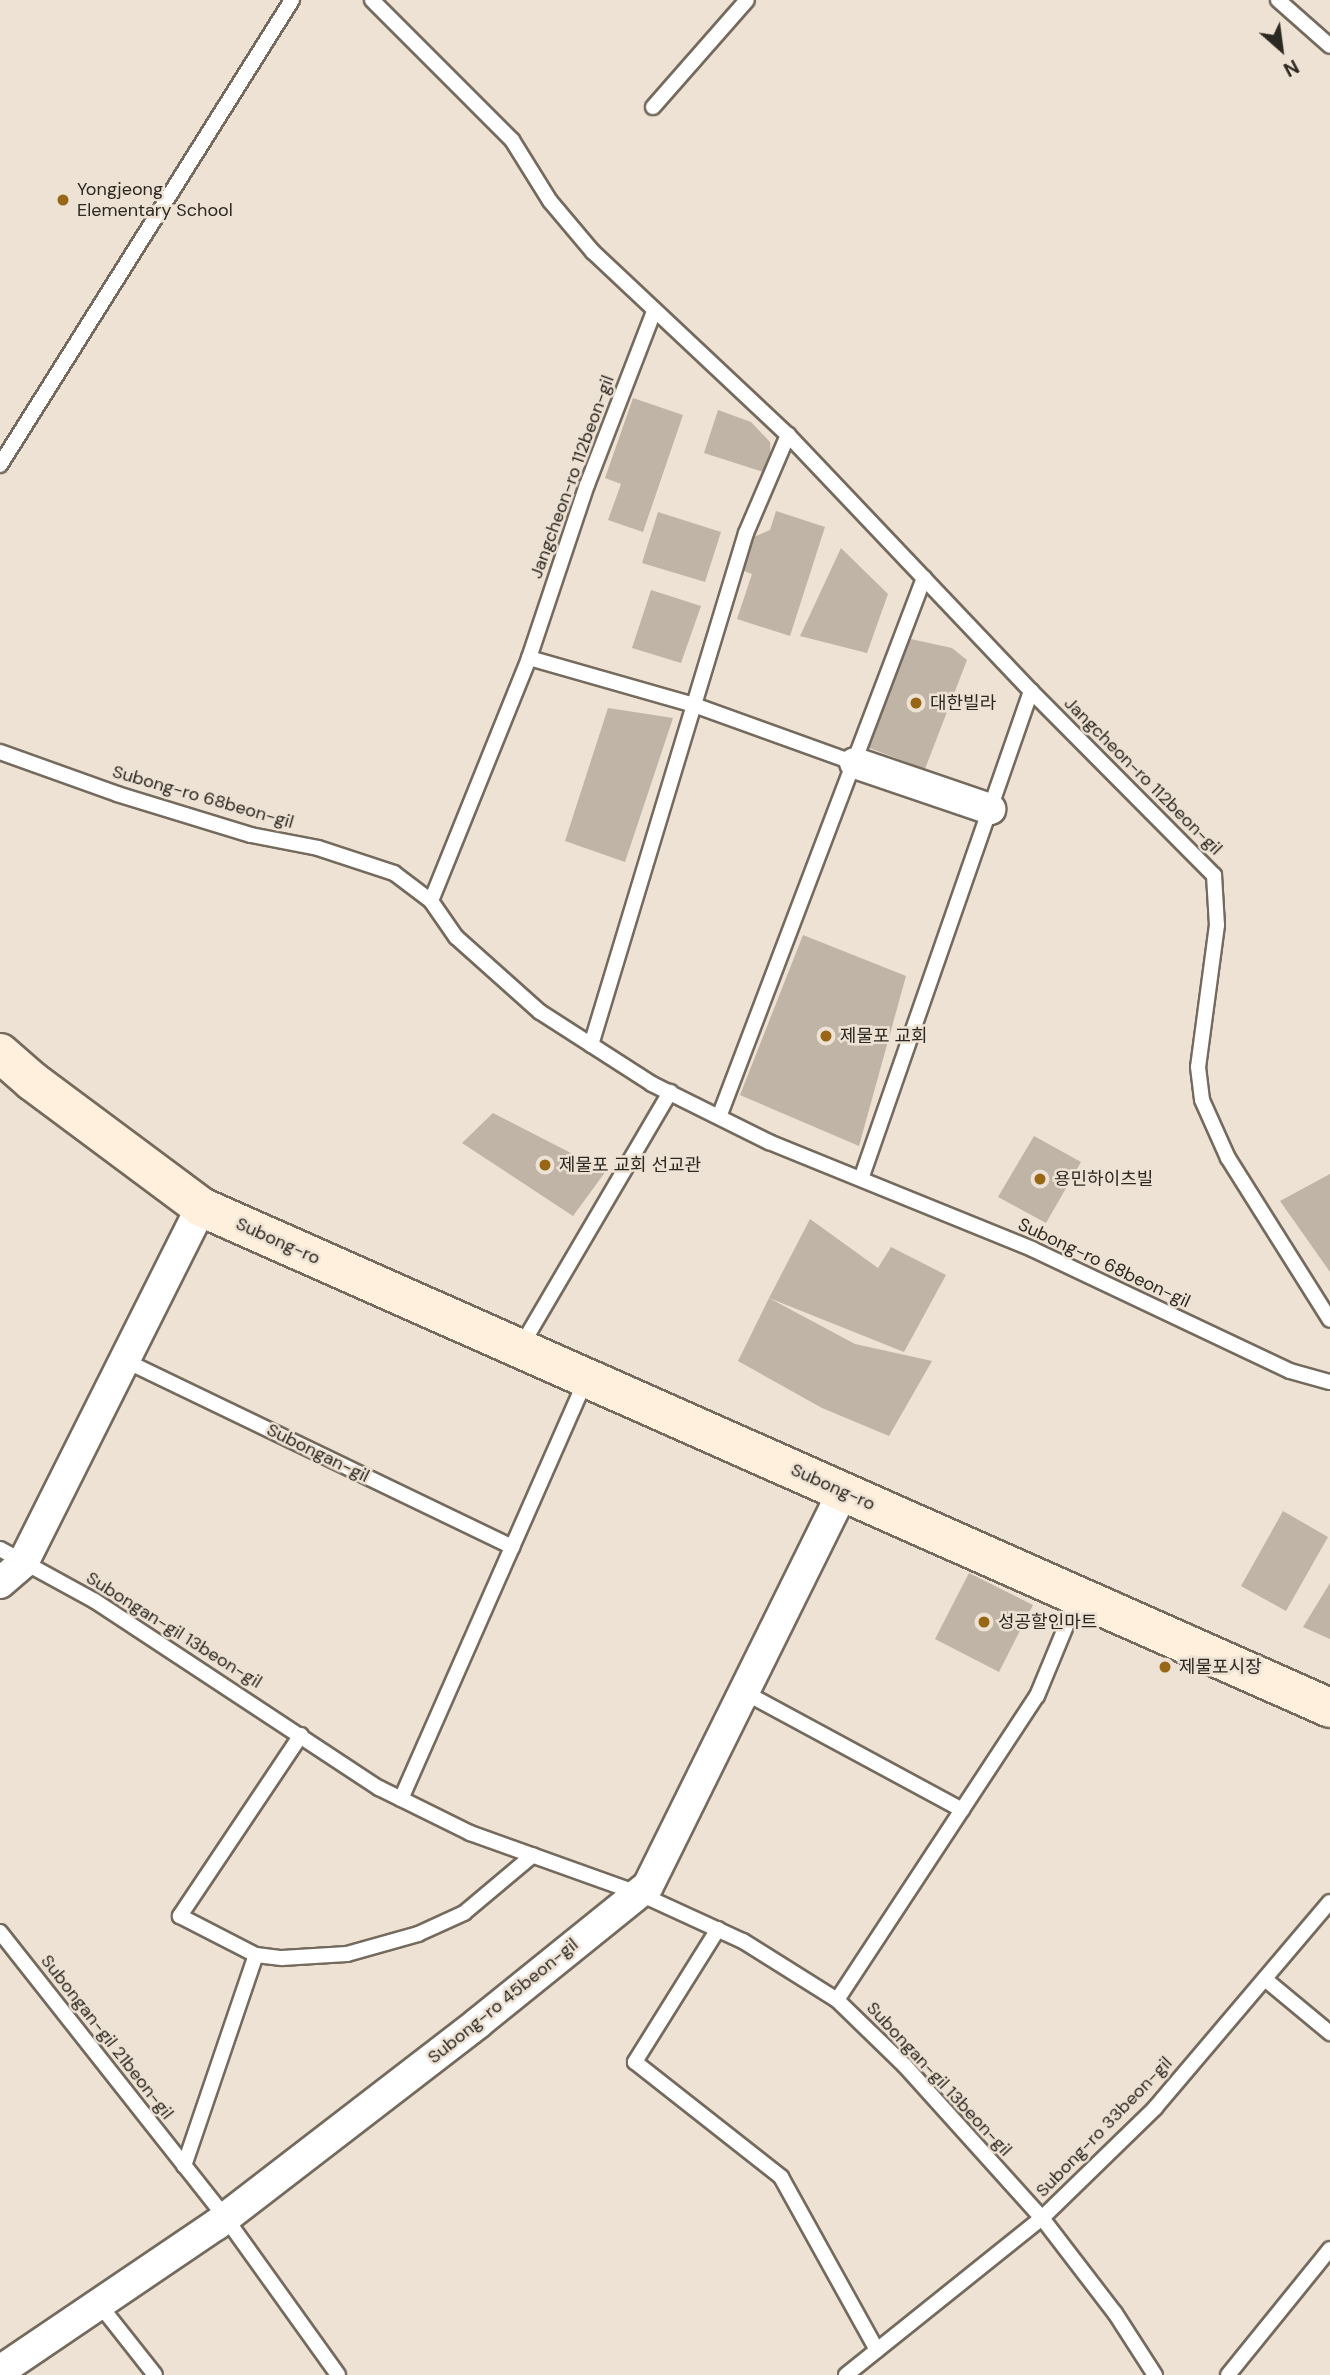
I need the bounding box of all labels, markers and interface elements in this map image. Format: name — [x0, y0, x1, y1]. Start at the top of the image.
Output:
north arrow — [1246, 14, 1316, 84]
text: N — [1279, 54, 1303, 82]
place label: Yongjeong Elementary School — [77, 179, 233, 222]
marker: Yongjeong Elementary School — [55, 192, 71, 208]
street label: Jangcheon-ro 112beon-gil — [525, 373, 619, 581]
place label: 대한빌라 — [930, 692, 996, 714]
street label: Jangcheon-ro 112beon-gil — [1060, 693, 1226, 859]
marker: 대한빌라 — [908, 695, 924, 711]
street label: Subong-ro 68beon-gil — [110, 761, 296, 833]
place label: 제물포 교회 — [840, 1025, 928, 1047]
marker: 제물포 교회 — [818, 1028, 834, 1044]
place label: 제물포 교회 선교관 — [559, 1154, 701, 1176]
marker: 제물포 교회 선교관 — [537, 1157, 553, 1173]
place label: 용민하이츠빌 — [1054, 1168, 1153, 1190]
marker: 용민하이츠빌 — [1032, 1171, 1048, 1187]
street label: Subong-ro — [233, 1213, 323, 1269]
street label: Subong-ro 68beon-gil — [1014, 1214, 1194, 1312]
street label: Subongan-gil — [263, 1419, 373, 1487]
street label: Subong-ro — [788, 1459, 878, 1515]
street label: Subongan-gil 13beon-gil — [82, 1567, 266, 1693]
place label: 성공할인마트 — [998, 1611, 1097, 1633]
marker: 성공할인마트 — [976, 1614, 992, 1630]
place label: 제물포시장 — [1179, 1656, 1262, 1678]
marker: 제물포시장 — [1157, 1659, 1173, 1675]
street label: Subong-ro 45beon-gil — [423, 1934, 583, 2068]
street label: Subongan-gil 21beon-gil — [36, 1950, 178, 2124]
street label: Subongan-gil 13beon-gil — [862, 1997, 1016, 2161]
street label: Subong-ro 33beon-gil — [1031, 2052, 1177, 2202]

